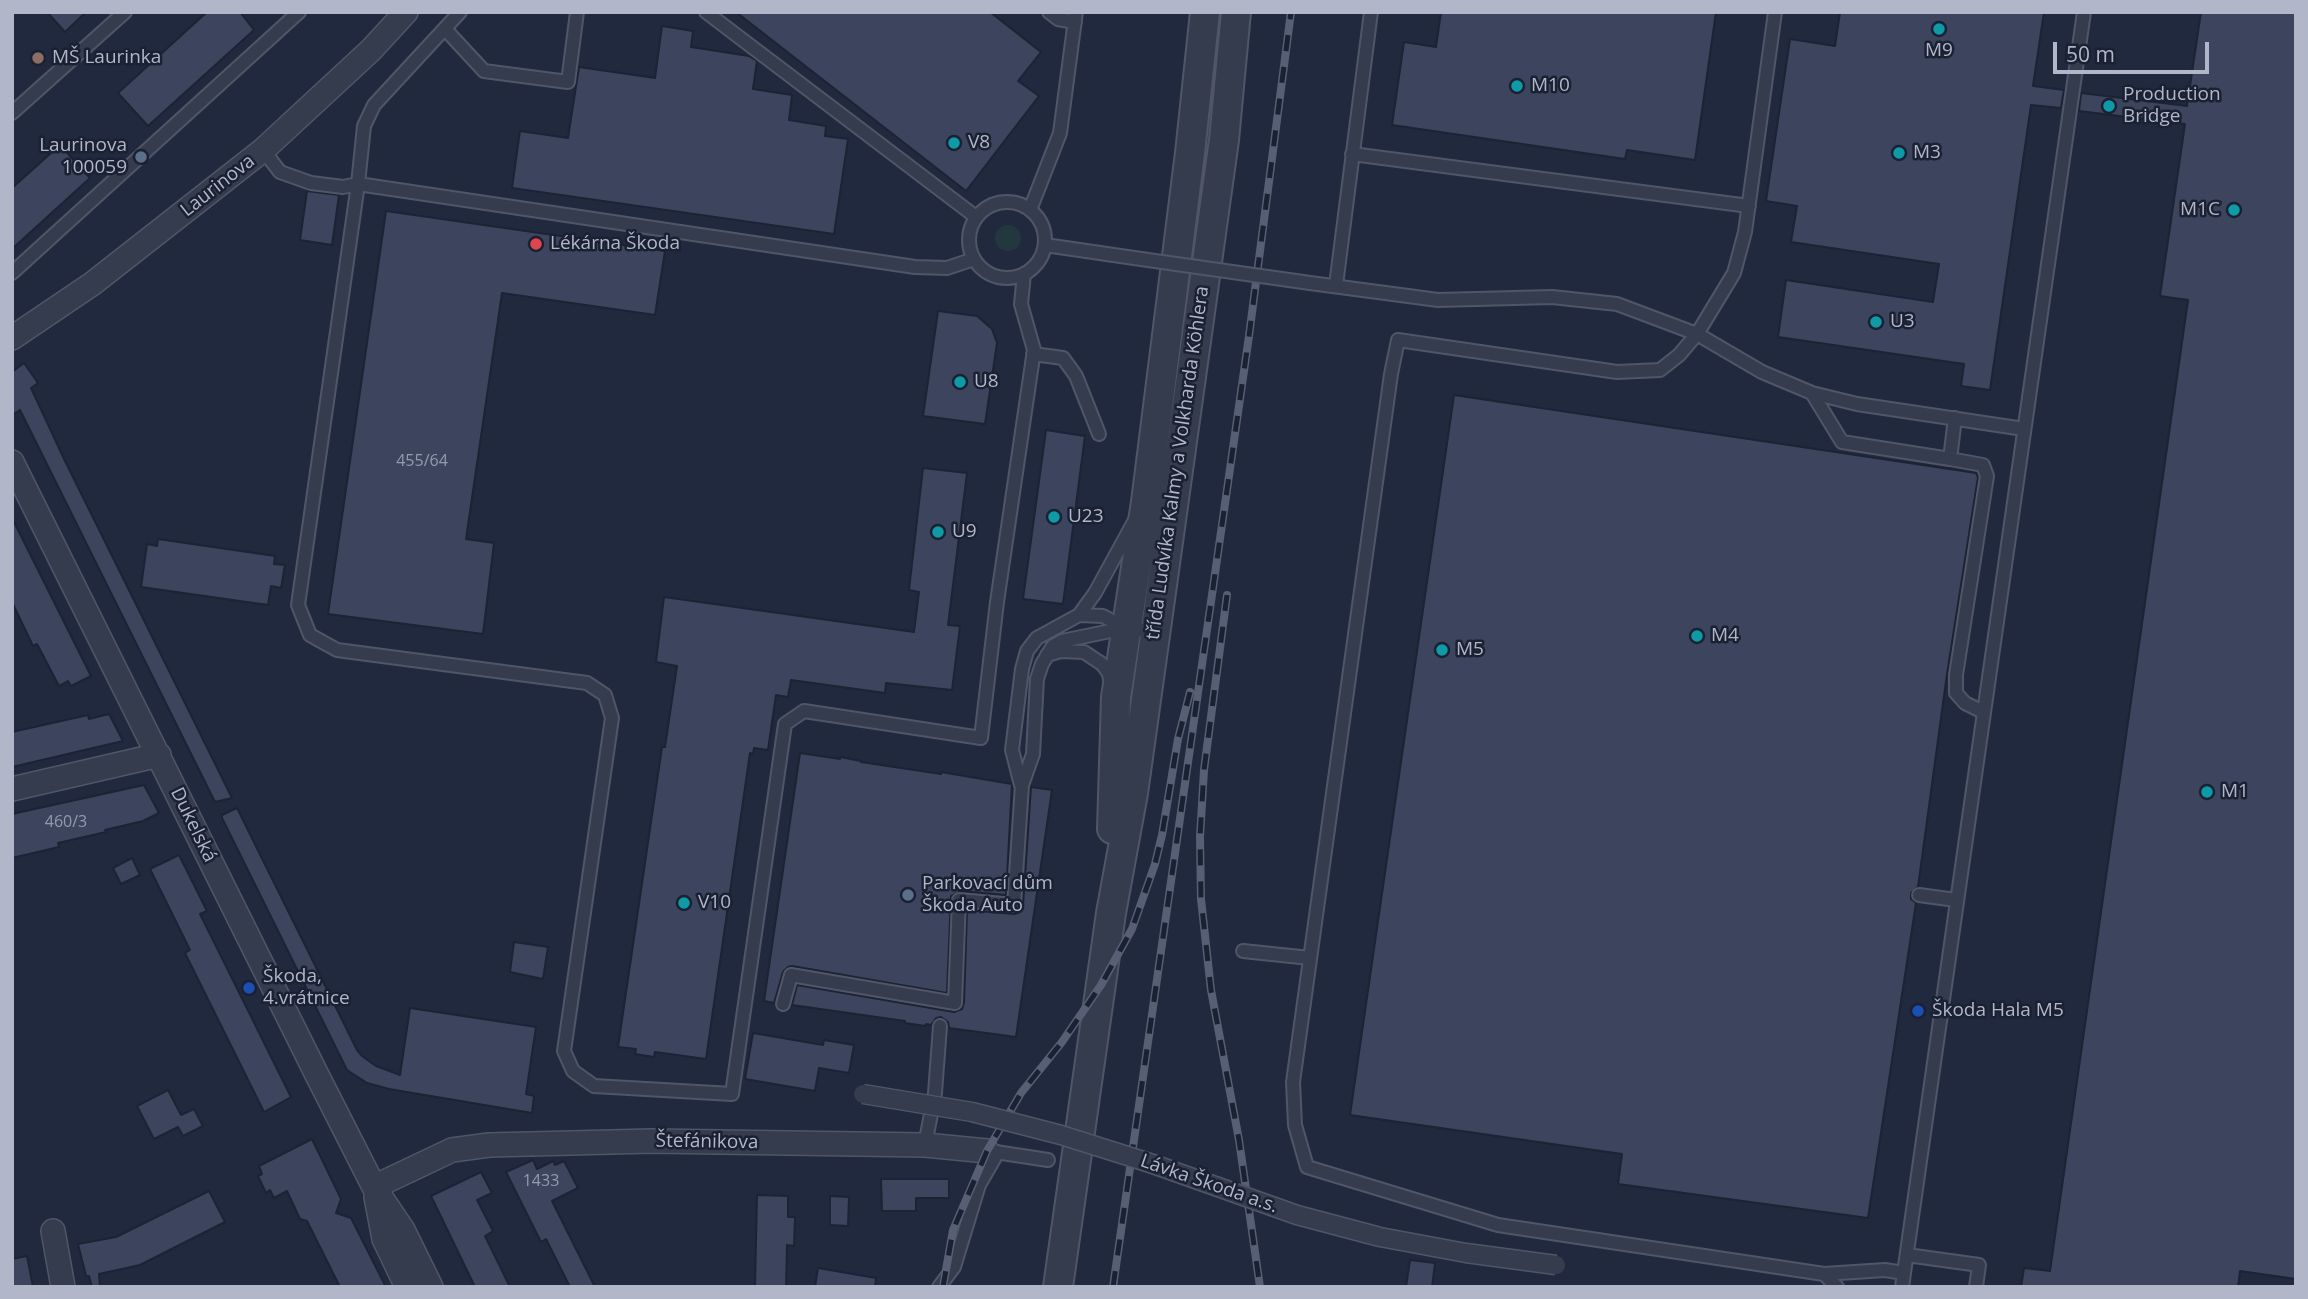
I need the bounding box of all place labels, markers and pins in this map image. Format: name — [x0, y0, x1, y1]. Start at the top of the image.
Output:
marker: M9 — [1931, 21, 1947, 37]
place label: M9 — [1925, 40, 1953, 62]
place label: MŠ Laurinka — [52, 47, 161, 69]
marker: MŠ Laurinka — [30, 50, 46, 66]
place label: M10 — [1531, 75, 1570, 97]
marker: M10 — [1509, 78, 1525, 94]
place label: Production Bridge — [2123, 84, 2221, 128]
marker: Production Bridge — [2101, 98, 2117, 114]
place label: V8 — [968, 132, 990, 154]
place label: Laurinova 100059 — [39, 135, 127, 179]
marker: V8 — [946, 135, 962, 151]
place label: M3 — [1913, 142, 1941, 164]
marker: M3 — [1891, 145, 1907, 161]
marker: Laurinova 100059 — [133, 149, 149, 165]
place label: M1C — [2180, 199, 2220, 221]
marker: M1C — [2226, 202, 2242, 218]
place label: Lékárna Škoda — [550, 233, 680, 255]
marker: Lékárna Škoda — [528, 236, 544, 252]
place label: U3 — [1890, 311, 1915, 333]
marker: U3 — [1868, 314, 1884, 330]
place label: U8 — [974, 371, 999, 393]
marker: U8 — [952, 374, 968, 390]
place label: U23 — [1068, 506, 1104, 528]
marker: U23 — [1046, 509, 1062, 525]
place label: U9 — [952, 521, 977, 543]
marker: U9 — [930, 524, 946, 540]
place label: M4 — [1711, 625, 1739, 647]
marker: M4 — [1689, 628, 1705, 644]
place label: M5 — [1456, 639, 1484, 661]
marker: M5 — [1434, 642, 1450, 658]
place label: M1 — [2221, 781, 2249, 803]
marker: M1 — [2199, 784, 2215, 800]
place label: Parkovací dům Škoda Auto — [922, 873, 1053, 917]
marker: Parkovací dům Škoda Auto — [900, 887, 916, 903]
place label: V10 — [698, 892, 731, 914]
marker: V10 — [676, 895, 692, 911]
place label: Škoda, 4.vrátnice — [263, 966, 350, 1010]
marker: Škoda, 4.vrátnice — [241, 980, 257, 996]
place label: Škoda Hala M5 — [1932, 1000, 2064, 1022]
marker: Škoda Hala M5 — [1910, 1003, 1926, 1019]

